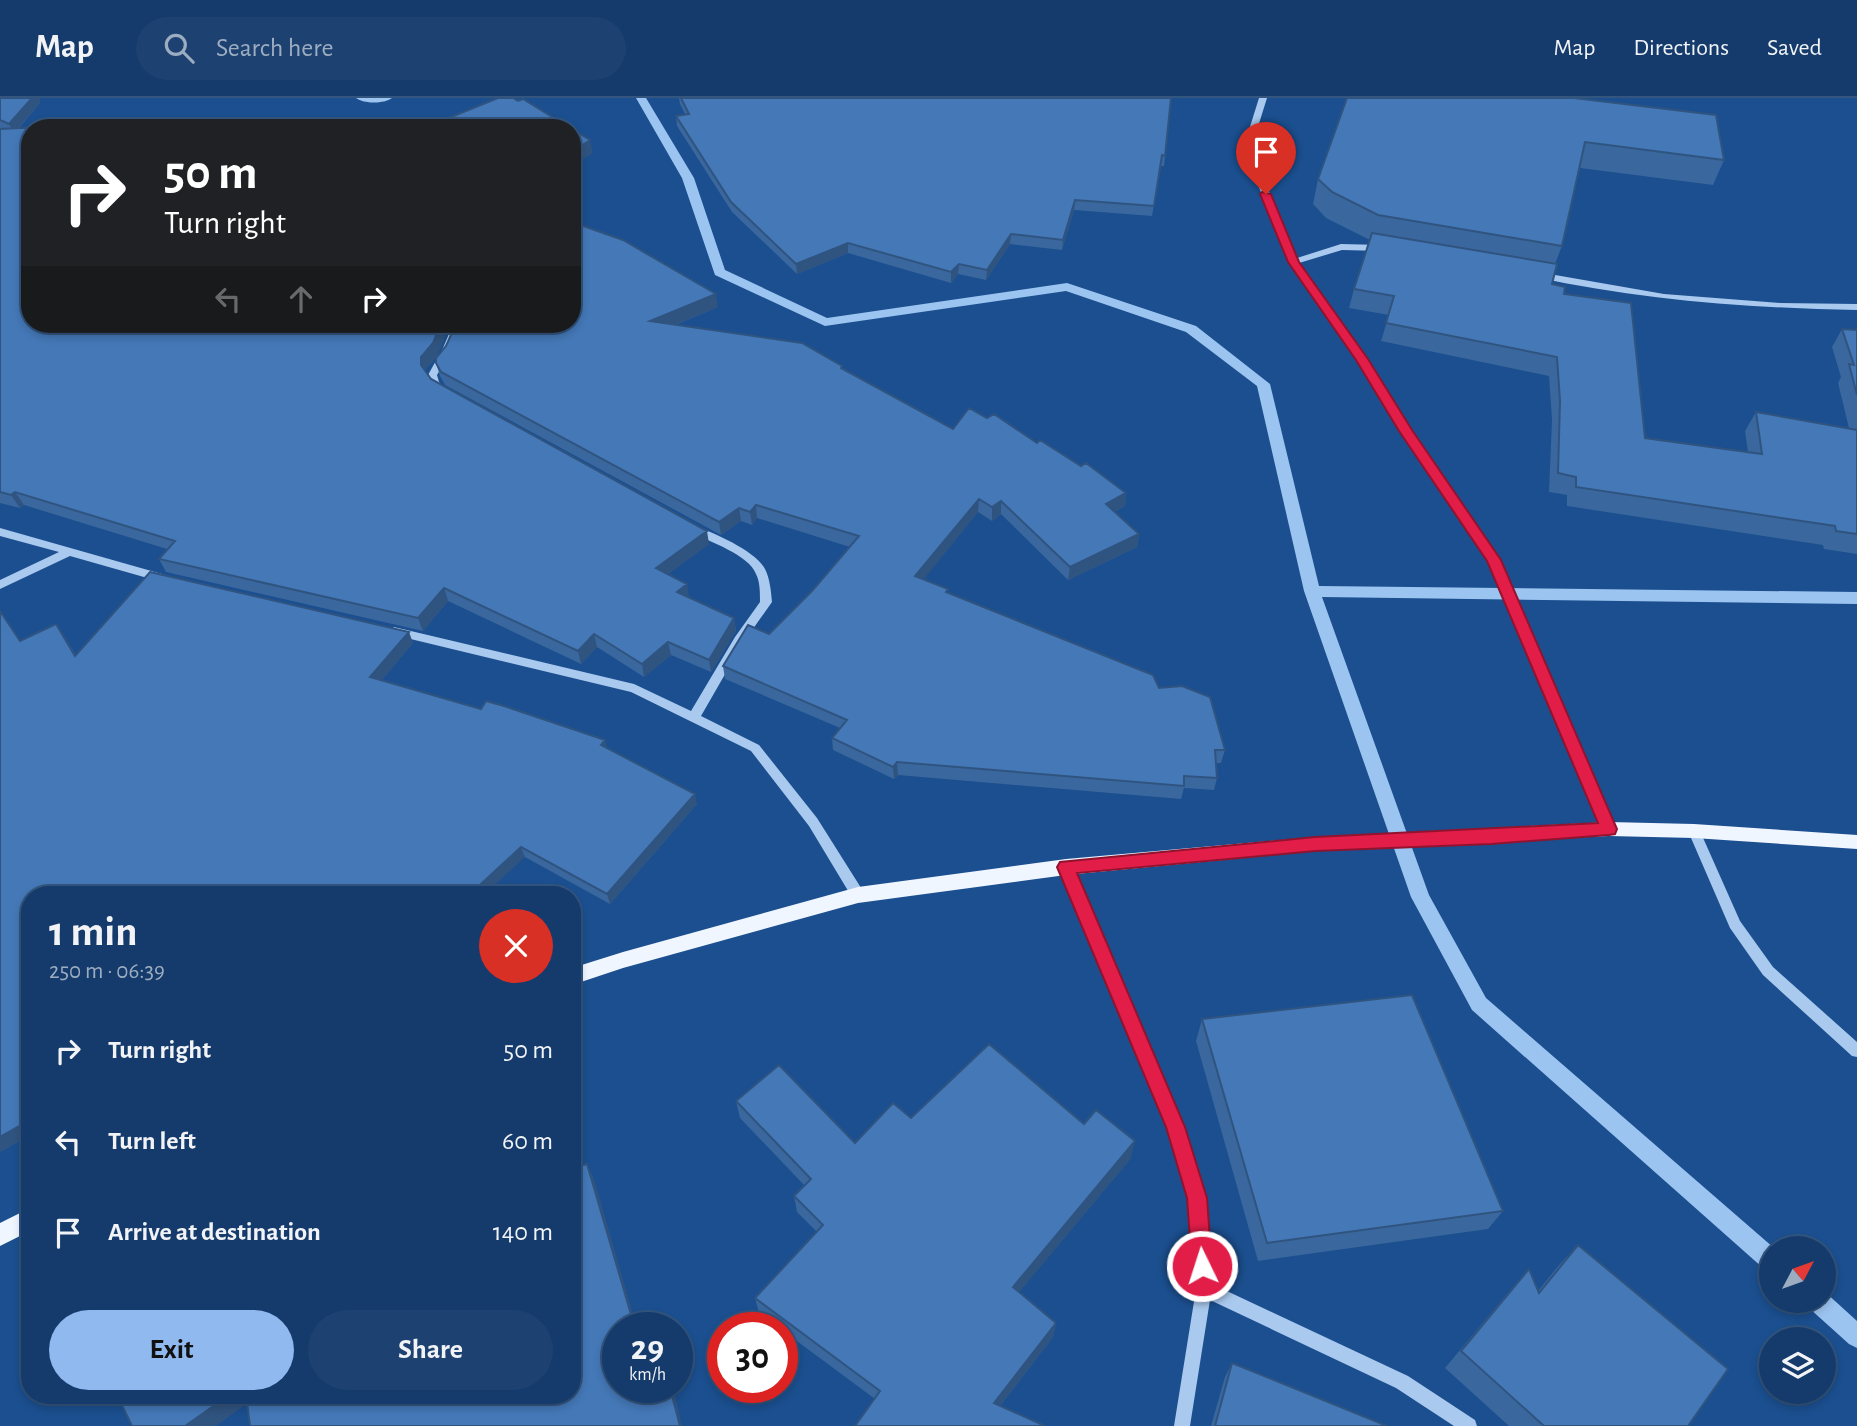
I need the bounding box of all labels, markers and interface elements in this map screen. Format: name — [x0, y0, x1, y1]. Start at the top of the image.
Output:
search box — [136, 17, 626, 80]
icon: search — [160, 29, 198, 67]
text: Map — [35, 31, 94, 64]
text: Search here — [216, 35, 334, 61]
text: Map — [1553, 36, 1595, 60]
text: Directions — [1633, 36, 1729, 60]
text: Saved — [1767, 36, 1822, 60]
pin — [1236, 122, 1296, 194]
icon: arrive — [1247, 133, 1285, 171]
icon: right — [49, 147, 140, 238]
text: 50 m — [164, 149, 258, 198]
text: Turn right — [164, 207, 286, 239]
icon: left — [209, 280, 247, 318]
icon: ahead — [282, 280, 320, 318]
icon: right — [355, 280, 393, 318]
button: close — [479, 909, 553, 983]
text: 1 min — [49, 911, 138, 953]
text: 250 m · 06:39 — [49, 960, 165, 983]
icon: right — [49, 1032, 87, 1070]
text: Turn right — [108, 1037, 211, 1063]
text: 50 m — [503, 1037, 553, 1063]
icon: left — [49, 1123, 87, 1161]
text: Turn left — [108, 1128, 196, 1154]
text: 60 m — [502, 1128, 553, 1154]
icon: arrive — [49, 1214, 87, 1252]
text: Arrive at destination — [108, 1219, 321, 1245]
text: 140 m — [493, 1219, 553, 1245]
position arrow — [1165, 1229, 1239, 1303]
north arrow — [1759, 1236, 1836, 1312]
map controls — [1759, 1236, 1836, 1404]
button: Exit — [49, 1310, 294, 1390]
button: Share — [308, 1310, 553, 1390]
speed limit sign: 30 — [707, 1312, 798, 1403]
button: layers — [1759, 1327, 1836, 1404]
text: 29 — [631, 1331, 664, 1366]
text: km/h — [629, 1366, 666, 1384]

